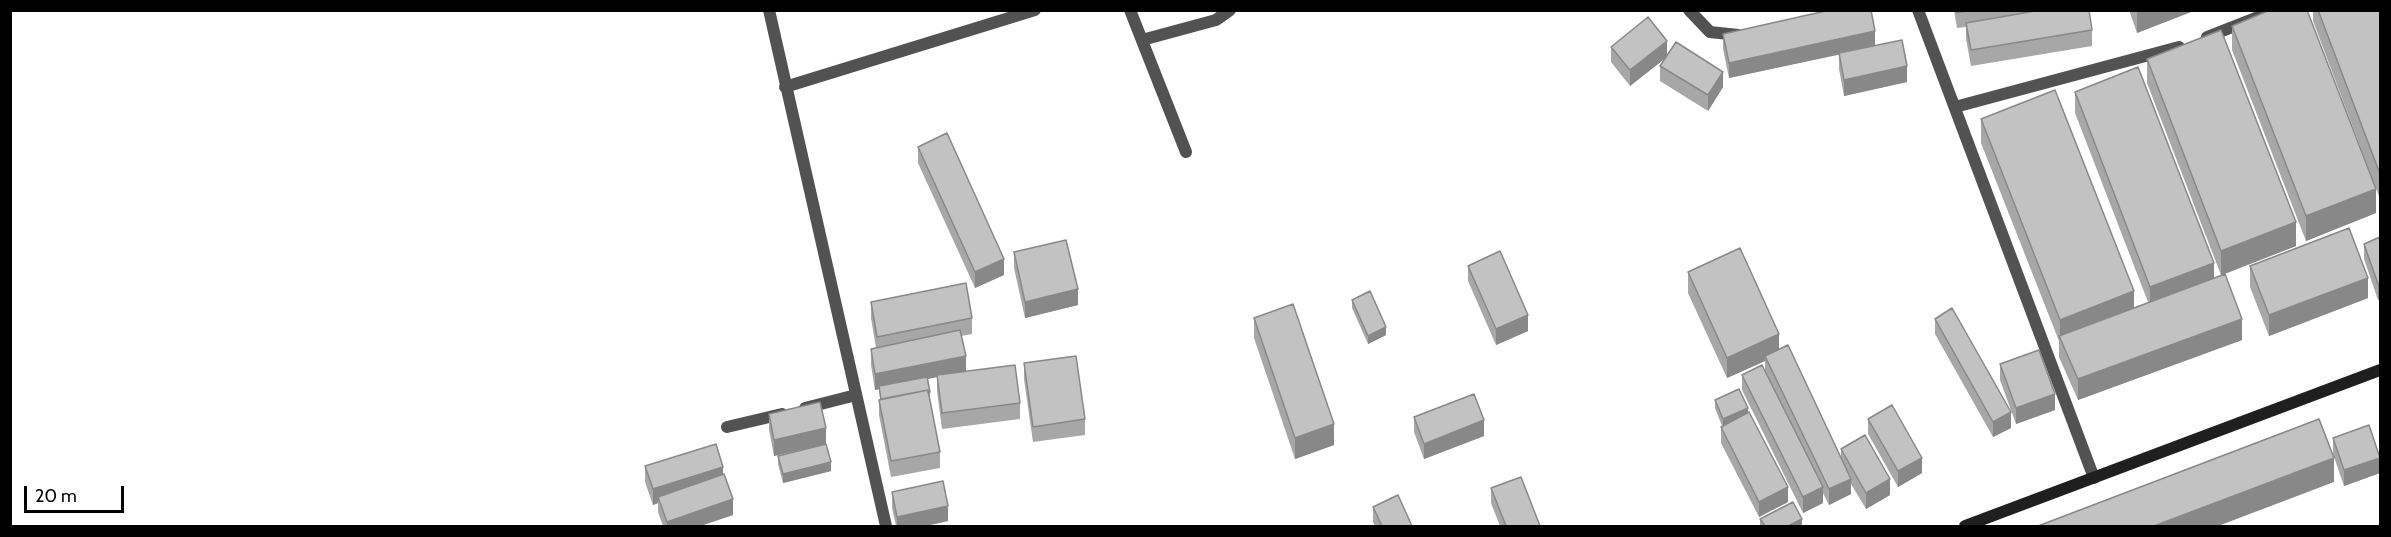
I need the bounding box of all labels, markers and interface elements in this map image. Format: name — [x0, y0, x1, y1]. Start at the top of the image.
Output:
scale bar — [27, 474, 128, 512]
text: 20 m — [35, 485, 77, 507]

